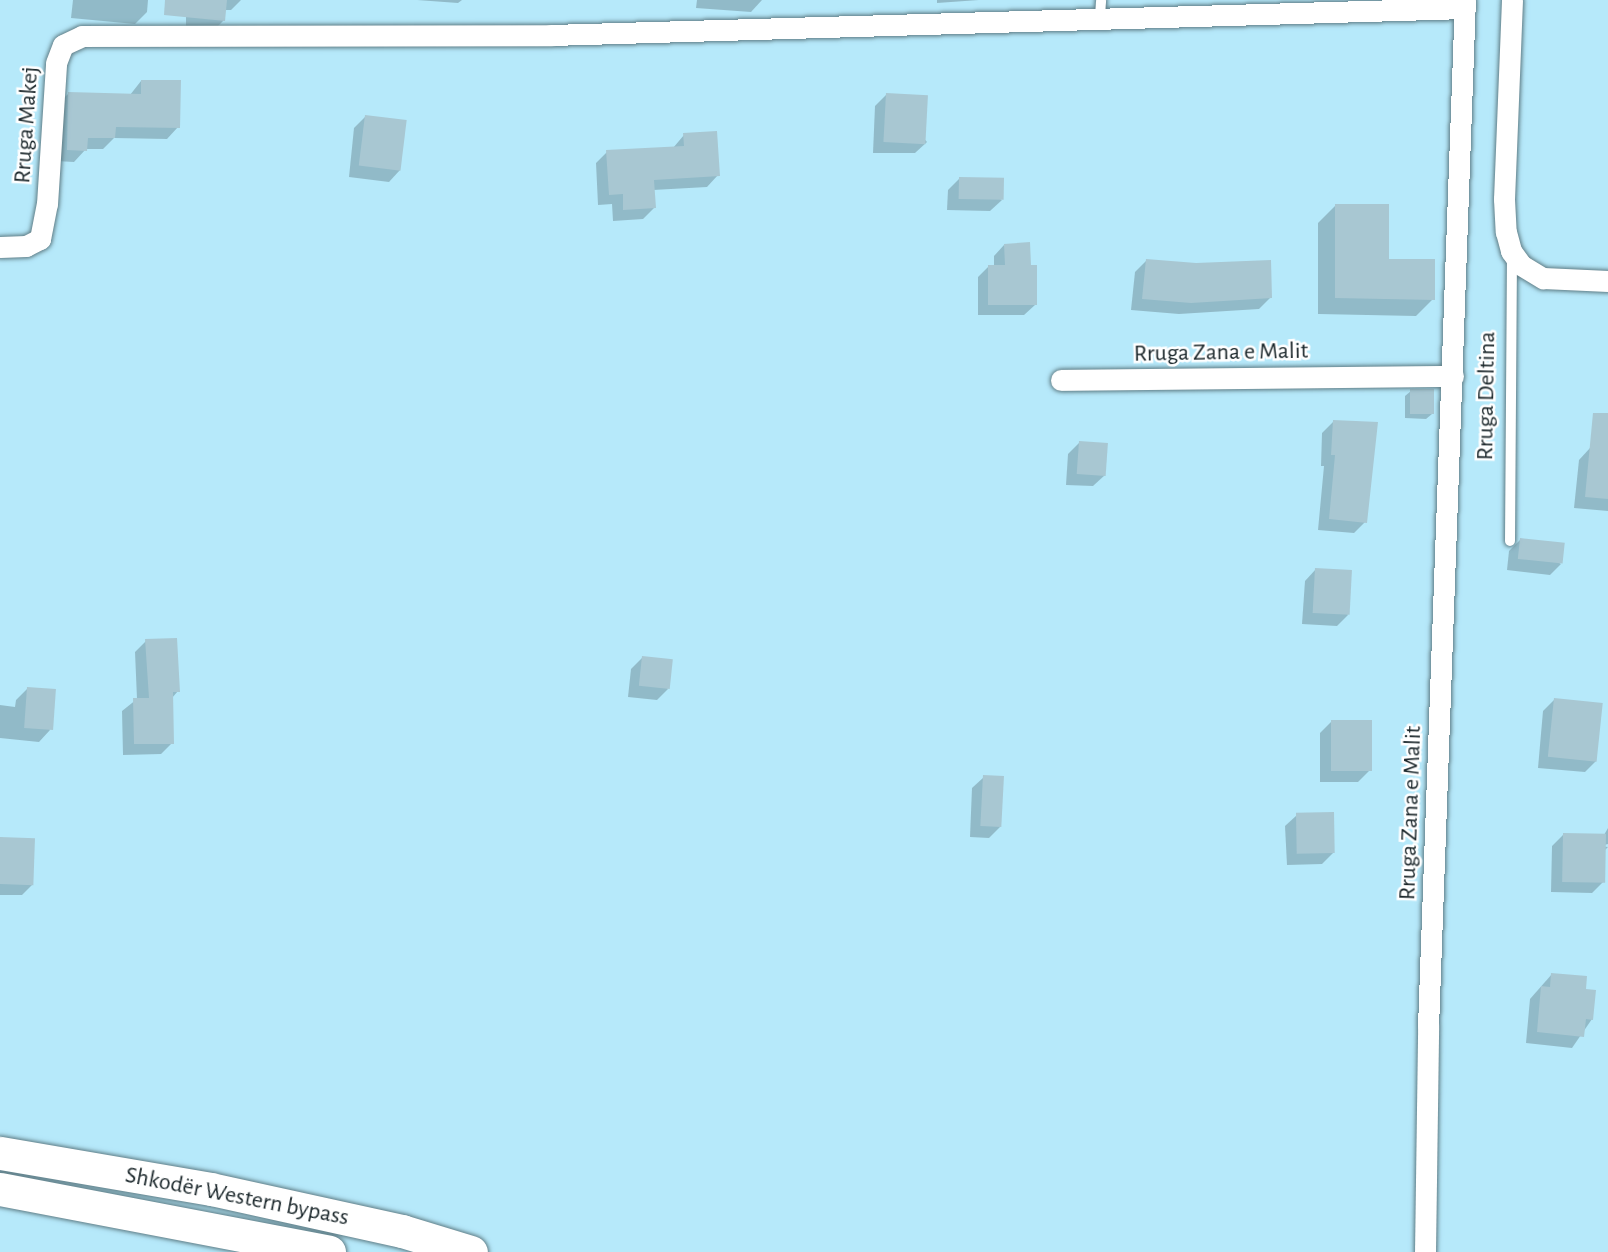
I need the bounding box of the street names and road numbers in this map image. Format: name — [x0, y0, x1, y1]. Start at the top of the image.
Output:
street label: Rruga Makej — [9, 66, 45, 184]
street label: Rruga Deltina — [1471, 331, 1503, 461]
street label: Rruga Zana e Malit — [1134, 337, 1308, 369]
street label: Rruga Zana e Malit — [1394, 725, 1428, 901]
street label: Shkodër Western bypass — [123, 1161, 351, 1233]

